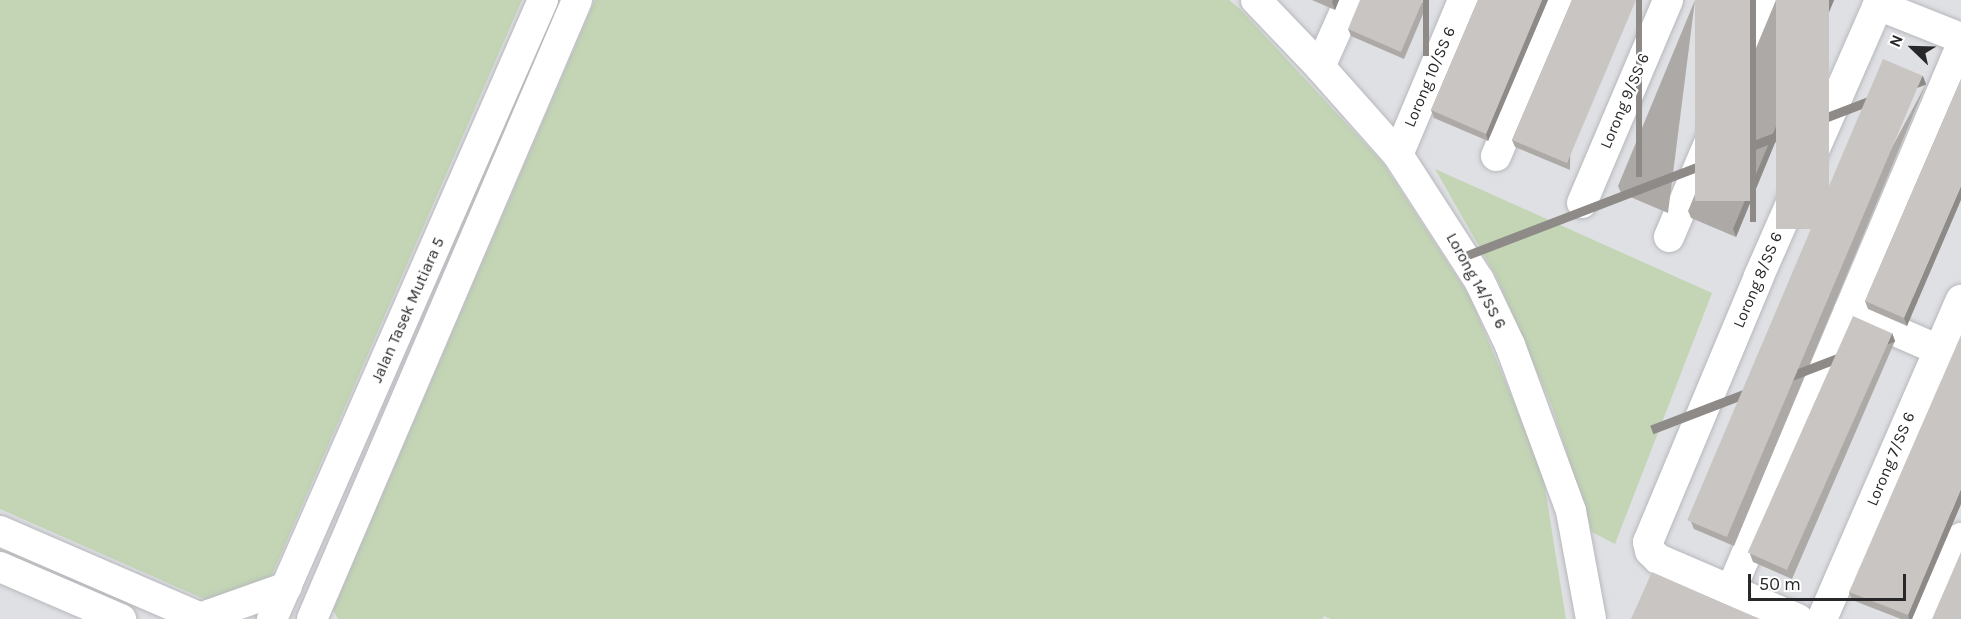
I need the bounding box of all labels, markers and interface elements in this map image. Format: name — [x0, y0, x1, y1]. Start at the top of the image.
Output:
north arrow — [1883, 18, 1943, 78]
street label: Lorong 10/SS 6 — [1400, 24, 1460, 130]
text: N — [1885, 32, 1907, 50]
street label: Lorong 9/SS 6 — [1596, 50, 1654, 152]
street label: Lorong 8/SS 6 — [1729, 229, 1787, 331]
street label: Lorong 14/SS 6 — [1442, 230, 1510, 332]
street label: Jalan Tasek Mutiara 5 — [367, 234, 449, 386]
street label: Lorong 7/SS 6 — [1863, 409, 1919, 509]
scale bar — [1751, 562, 1908, 600]
text: 50 m — [1759, 573, 1801, 595]

